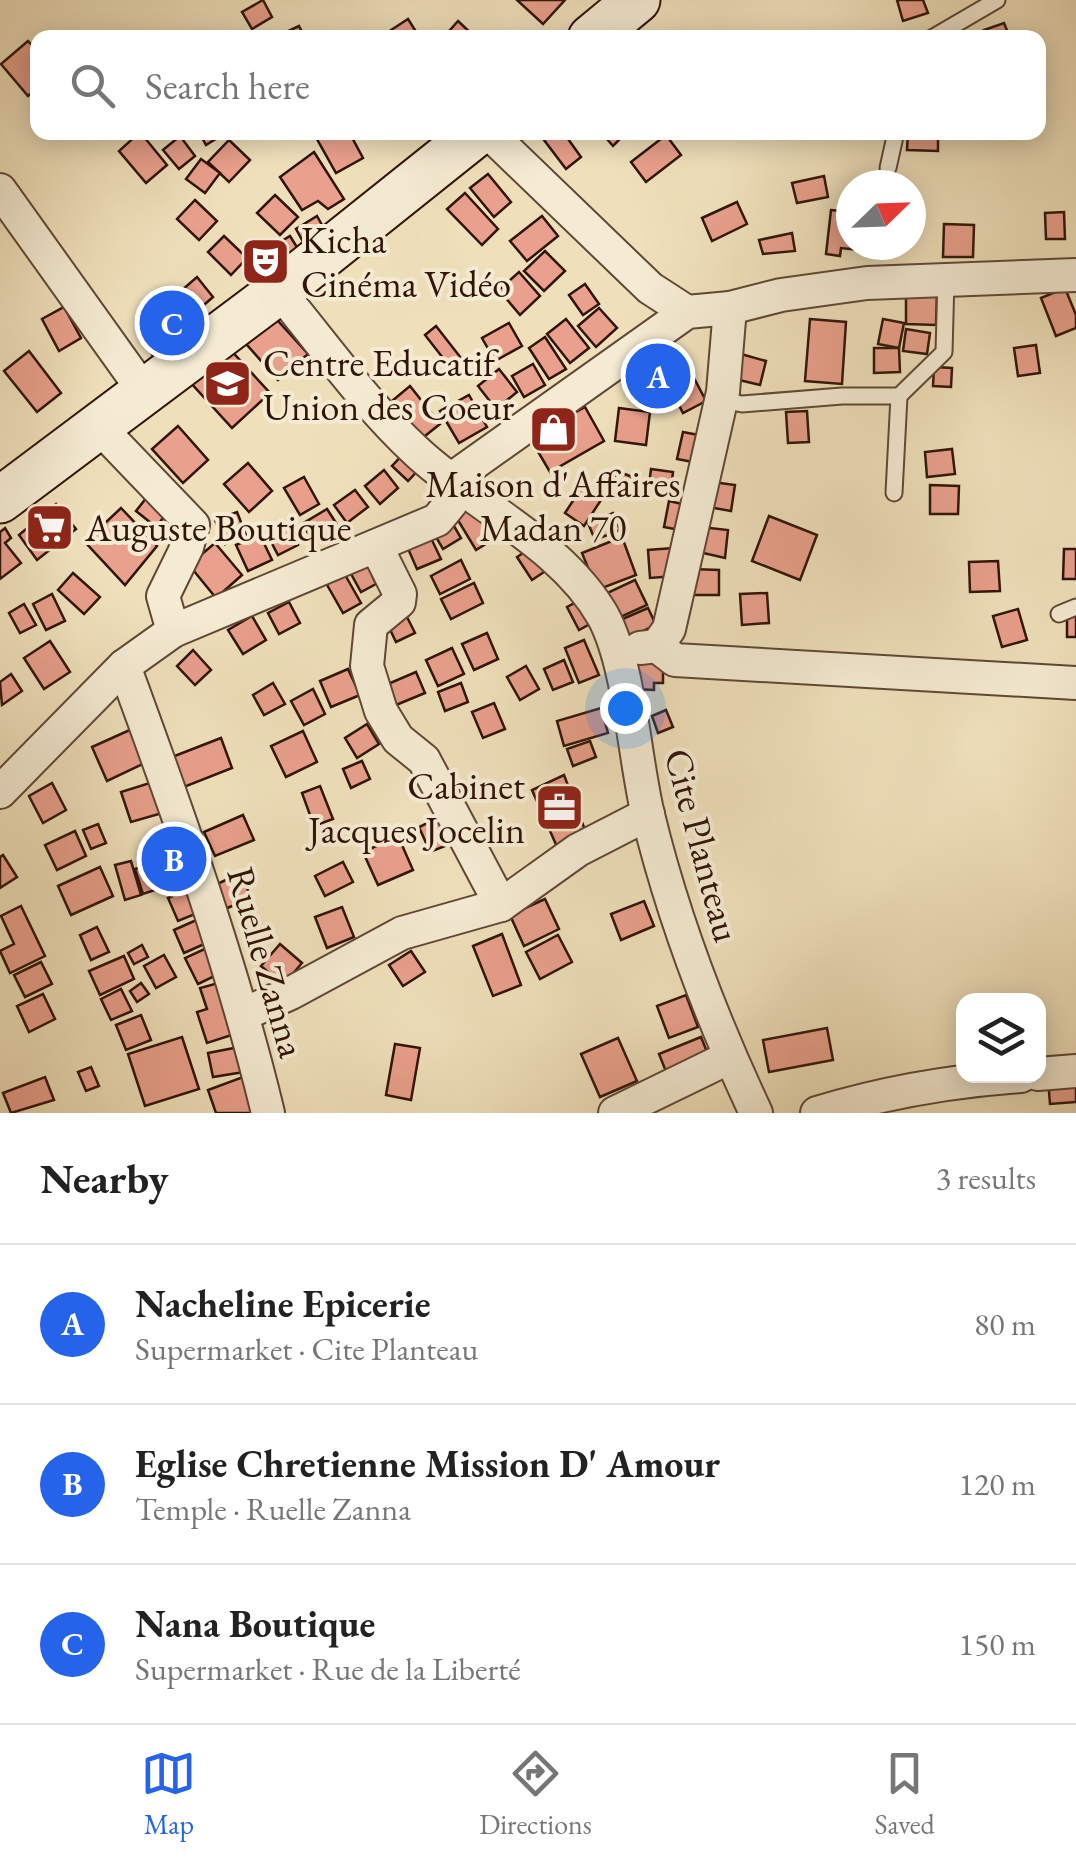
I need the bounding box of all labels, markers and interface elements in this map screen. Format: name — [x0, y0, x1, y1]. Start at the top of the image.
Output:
search box — [30, 30, 1046, 140]
icon: search — [65, 58, 120, 113]
text: Search here — [145, 61, 310, 110]
north arrow — [836, 170, 926, 260]
place label: Kicha Cinéma Vidéo — [301, 215, 511, 308]
theatre icon: Kicha Cinéma Vidéo — [240, 235, 292, 287]
pin: C — [140, 286, 204, 360]
place label: Centre Educatif Union des Coeur — [263, 338, 514, 431]
pin: A — [626, 338, 690, 414]
school or university icon: Centre Educatif Union des Coeur — [202, 358, 254, 410]
shop icon: Maison d'Affaires Madan 70 — [527, 403, 579, 455]
place label: Maison d'Affaires Madan 70 — [426, 459, 680, 552]
supermarket icon: Auguste Boutique — [24, 501, 76, 553]
place label: Auguste Boutique — [84, 503, 352, 552]
your location — [600, 683, 651, 734]
street label: Cite Planteau — [654, 743, 752, 947]
place label: Cabinet Jacques Jocelin — [305, 761, 525, 854]
office icon: Cabinet Jacques Jocelin — [534, 781, 586, 833]
pin: B — [142, 822, 206, 896]
street label: Ruelle Zanna — [216, 861, 318, 1064]
map controls — [956, 993, 1046, 1083]
button: layers — [956, 993, 1046, 1083]
text: Nearby — [40, 1151, 169, 1206]
text: 3 results — [936, 1157, 1036, 1199]
text: Nacheline Epicerie — [135, 1279, 431, 1328]
text: A — [61, 1303, 84, 1345]
text: 80 m — [974, 1303, 1036, 1345]
text: Supermarket · Cite Planteau — [135, 1328, 478, 1370]
text: Eglise Chretienne Mission D' Amour — [135, 1439, 720, 1488]
text: B — [62, 1463, 83, 1505]
text: 120 m — [959, 1463, 1036, 1505]
text: Temple · Ruelle Zanna — [135, 1488, 411, 1530]
text: Nana Boutique — [135, 1599, 375, 1648]
text: C — [61, 1623, 84, 1665]
text: 150 m — [959, 1623, 1036, 1665]
text: Supermarket · Rue de la Liberté — [135, 1648, 521, 1690]
tab: Map — [141, 1746, 196, 1842]
tab: Directions — [479, 1746, 592, 1842]
tab: Saved — [875, 1746, 935, 1842]

